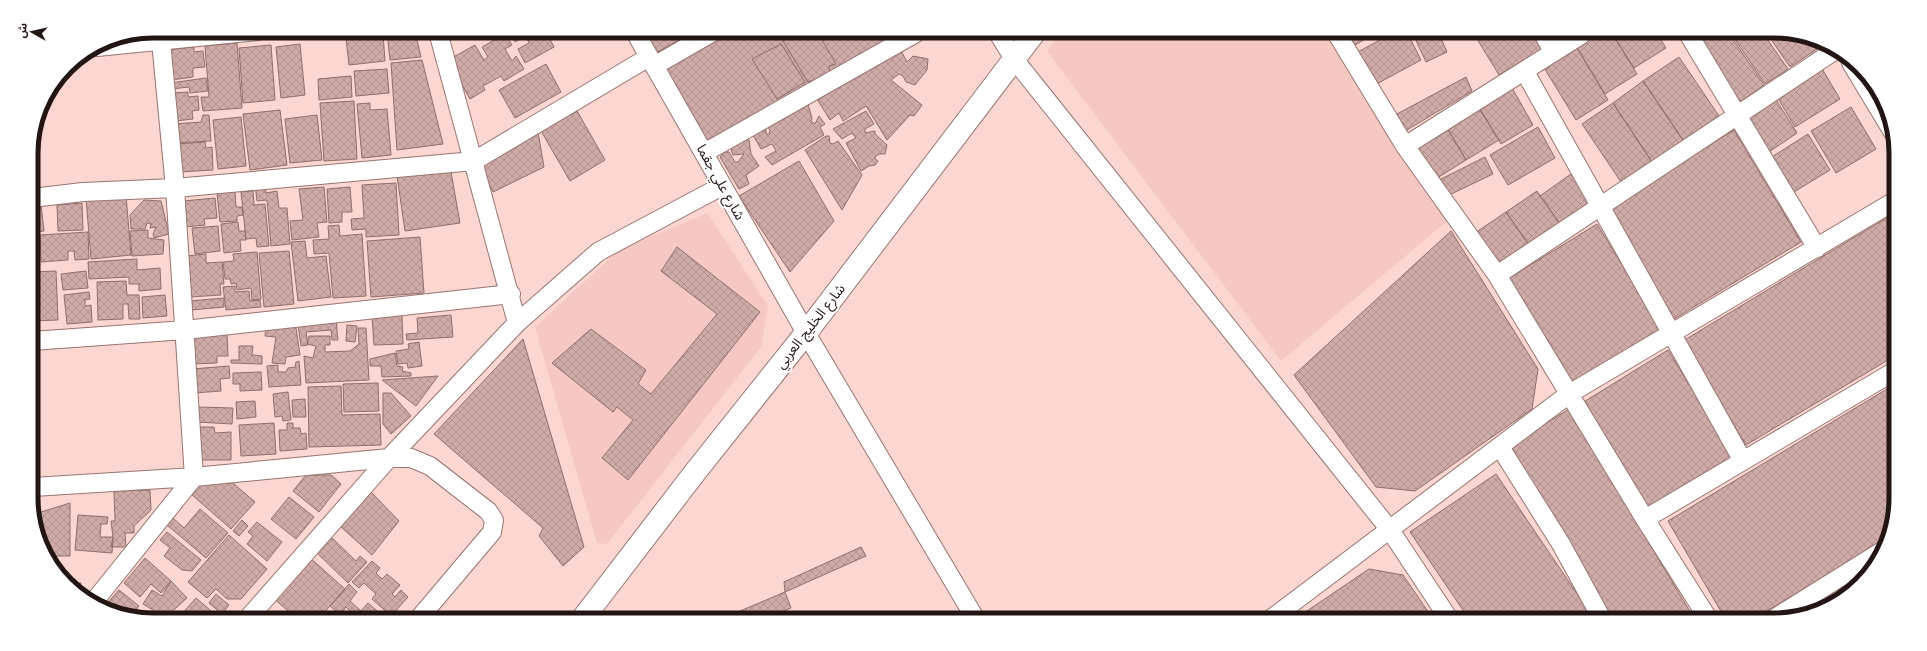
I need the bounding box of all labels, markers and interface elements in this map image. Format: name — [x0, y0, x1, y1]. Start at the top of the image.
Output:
north arrow — [12, 12, 52, 52]
text: ش — [14, 22, 30, 39]
street label: شارع علي جقما — [691, 141, 749, 224]
street label: شارع الخليج العربي — [771, 280, 851, 374]

